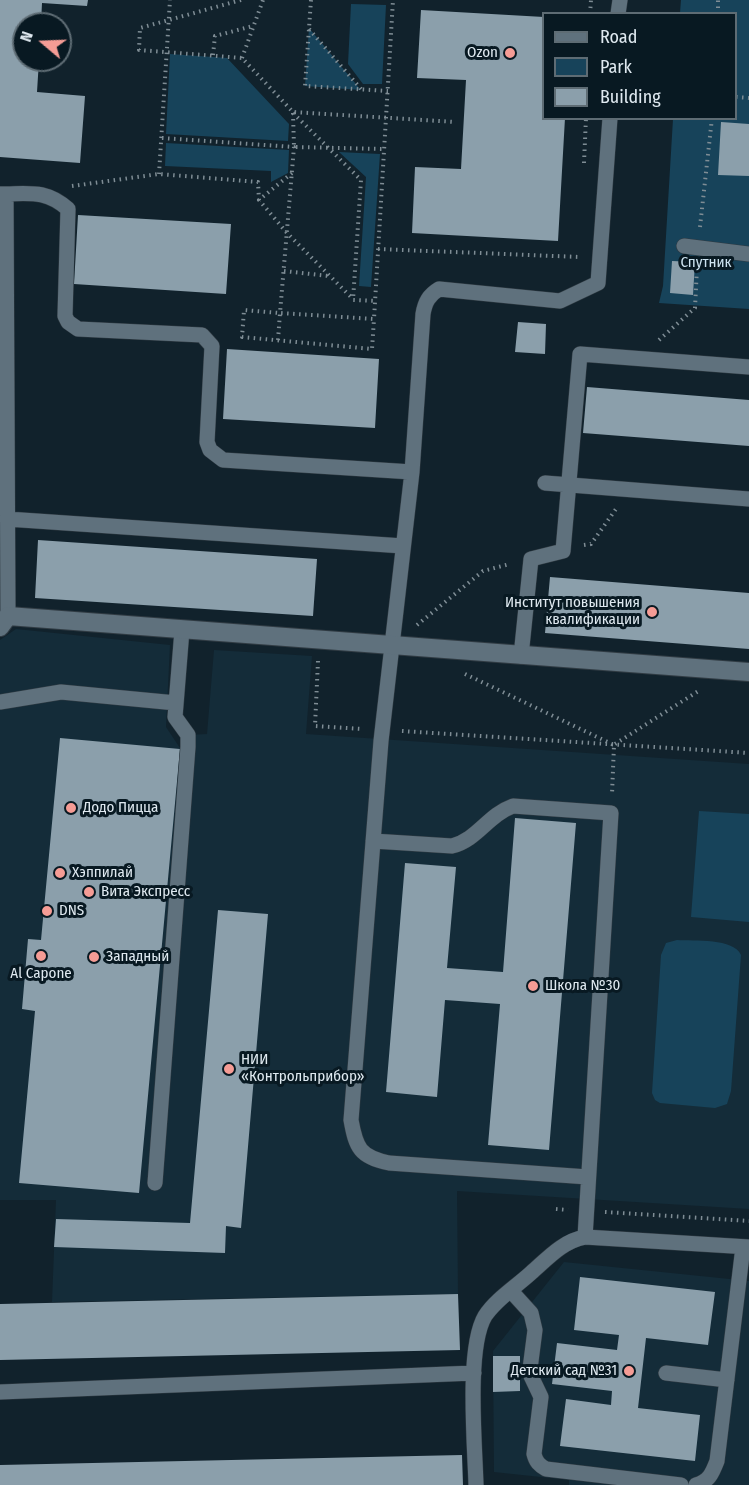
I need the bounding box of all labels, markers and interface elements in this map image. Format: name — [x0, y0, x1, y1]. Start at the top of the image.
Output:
north arrow — [12, 12, 72, 72]
legend — [542, 12, 737, 120]
text: Road — [600, 26, 637, 48]
text: N — [16, 29, 37, 44]
place label: Ozon — [467, 44, 498, 62]
marker: Ozon — [503, 46, 517, 60]
text: Park — [600, 56, 632, 78]
text: Building — [600, 86, 661, 108]
park label: Спутник — [680, 254, 732, 272]
place label: Институт повышения квалификации — [505, 594, 640, 629]
marker: Институт повышения квалификации — [645, 605, 659, 619]
place label: Додо Пицца — [83, 799, 158, 817]
marker: Додо Пицца — [64, 801, 78, 815]
place label: Хэппилай — [72, 864, 133, 882]
marker: Хэппилай — [53, 866, 67, 880]
place label: Вита Экспресс — [101, 883, 190, 901]
marker: Вита Экспресс — [82, 885, 96, 899]
place label: DNS — [59, 902, 84, 920]
marker: DNS — [40, 904, 54, 918]
place label: Западный — [106, 948, 169, 966]
marker: Al Capone — [34, 949, 48, 963]
marker: Западный — [87, 950, 101, 964]
place label: Al Capone — [10, 965, 72, 983]
place label: Школа №30 — [545, 977, 620, 995]
marker: Школа №30 — [526, 979, 540, 993]
place label: НИИ «Контрольприбор» — [241, 1051, 365, 1086]
marker: НИИ «Контрольприбор» — [222, 1062, 236, 1076]
place label: Детский сад №31 — [511, 1362, 617, 1380]
marker: Детский сад №31 — [622, 1364, 636, 1378]

